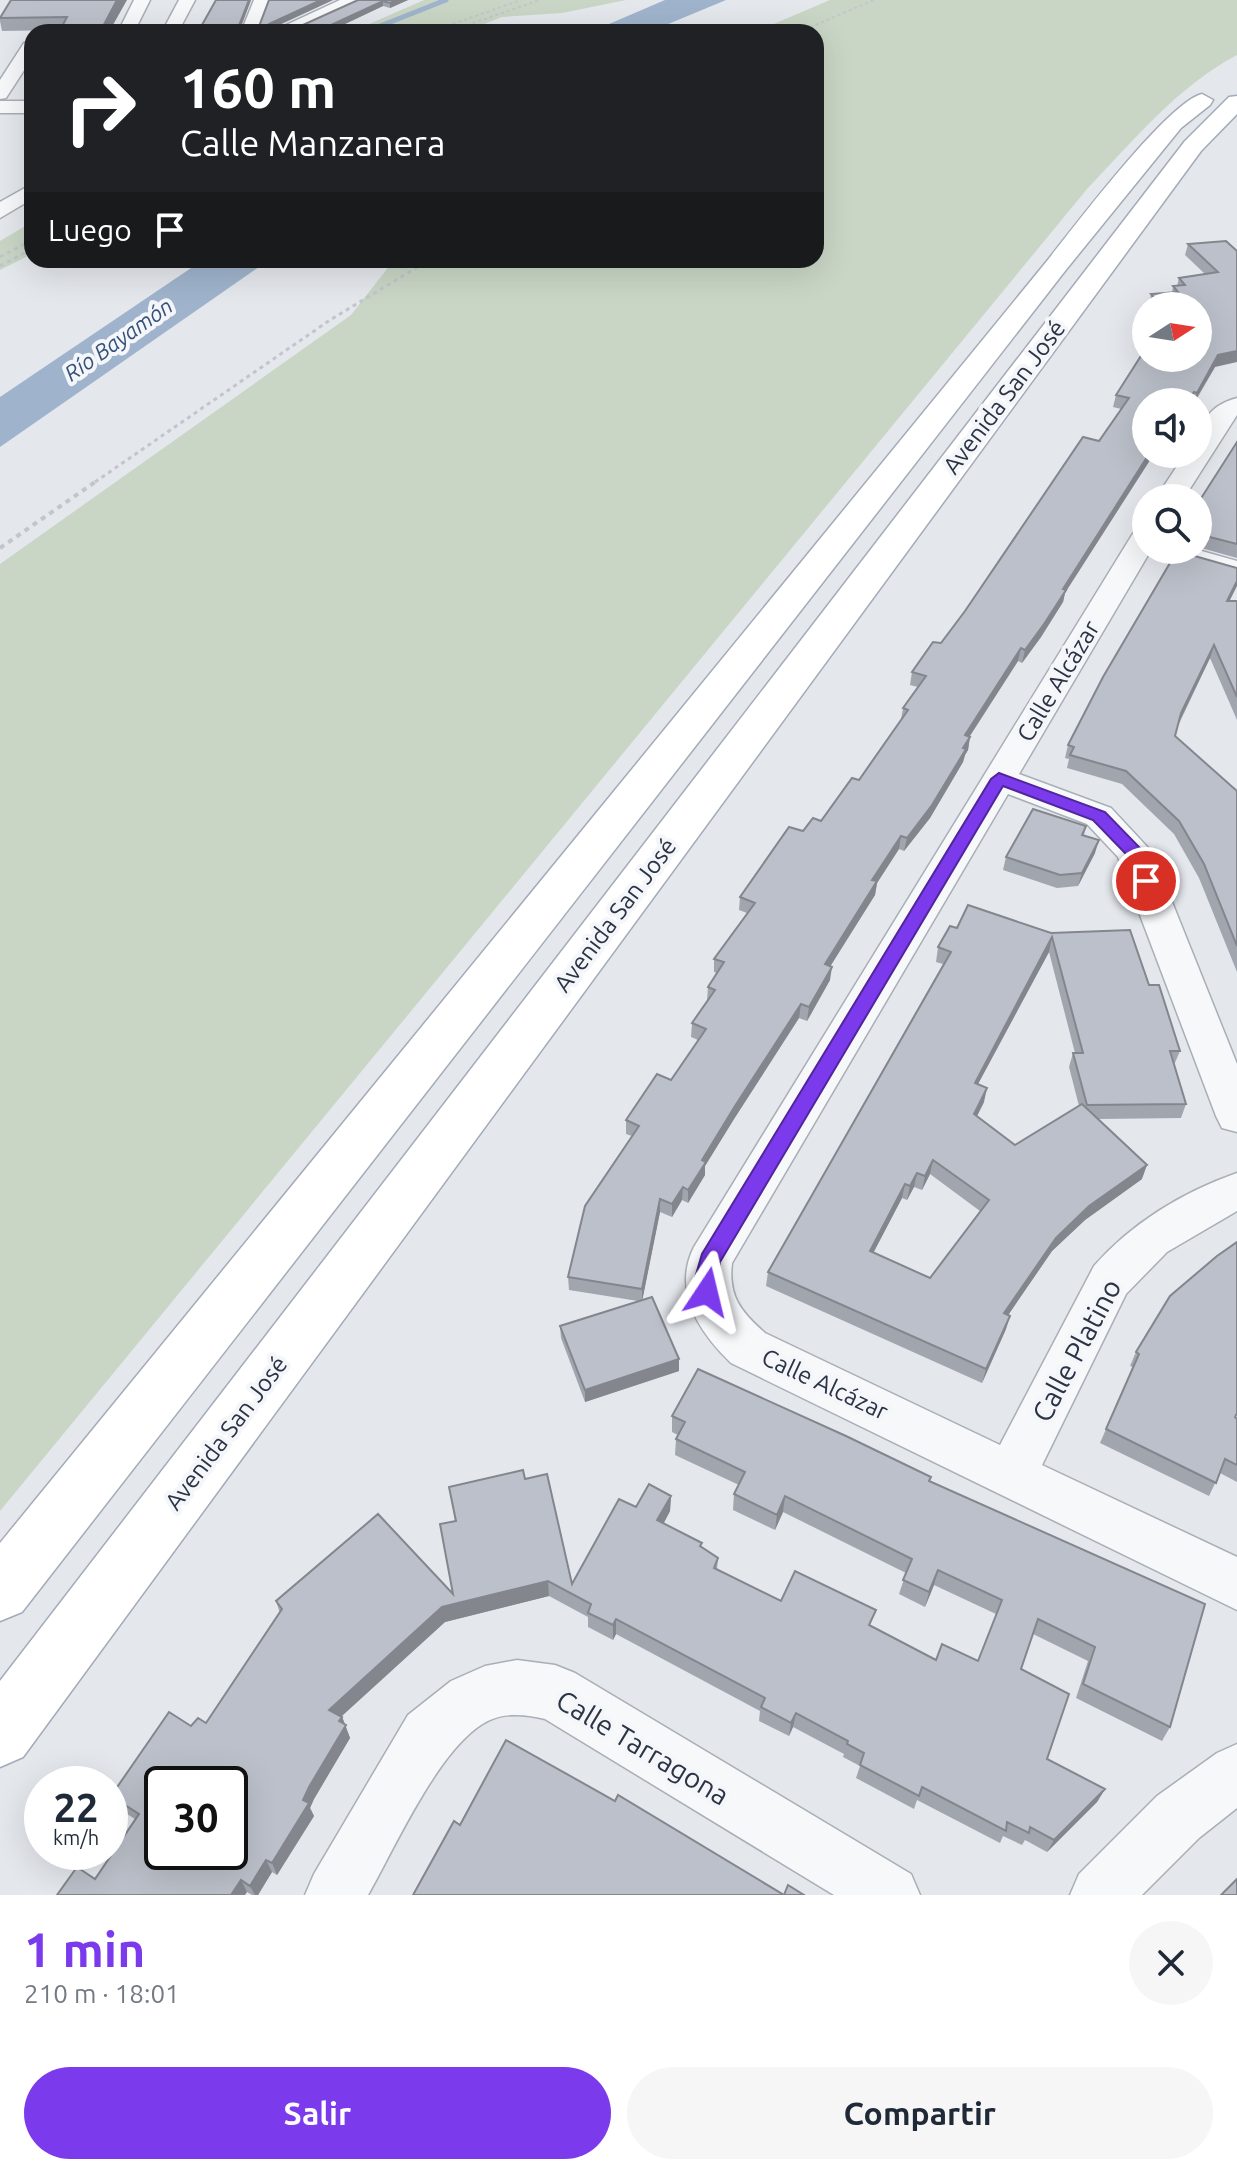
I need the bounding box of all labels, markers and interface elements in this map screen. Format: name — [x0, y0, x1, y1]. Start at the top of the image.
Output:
icon: right — [48, 56, 152, 160]
text: 160 m — [180, 56, 336, 119]
text: Calle Manzanera — [180, 122, 445, 163]
icon: arrive — [148, 208, 192, 252]
text: Luego — [48, 213, 132, 247]
north arrow — [1132, 292, 1212, 372]
map controls — [1132, 292, 1212, 564]
water label: Río Bayamón — [59, 293, 177, 385]
street label: Avenida San José — [937, 315, 1071, 479]
button: sound — [1132, 388, 1212, 468]
button: search — [1132, 484, 1212, 564]
street label: Calle Alcázar — [1011, 616, 1105, 746]
street label: Avenida San José — [548, 833, 682, 997]
pin — [1112, 847, 1180, 915]
icon: arrive — [1124, 859, 1168, 903]
position arrow — [665, 1250, 749, 1334]
street label: Calle Platino — [1025, 1273, 1127, 1427]
street label: Calle Alcázar — [758, 1343, 892, 1425]
street label: Avenida San José — [159, 1351, 293, 1515]
street label: Calle Tarragona — [551, 1683, 735, 1811]
speed limit sign: 30 — [144, 1766, 248, 1870]
text: 22 — [53, 1785, 99, 1830]
text: km/h — [53, 1826, 99, 1849]
button: close — [1129, 1921, 1213, 2005]
text: 1 min — [24, 1922, 145, 1976]
text: 210 m · 18:01 — [24, 1979, 180, 2008]
button: Salir — [24, 2067, 611, 2159]
button: Compartir — [627, 2067, 1213, 2159]

